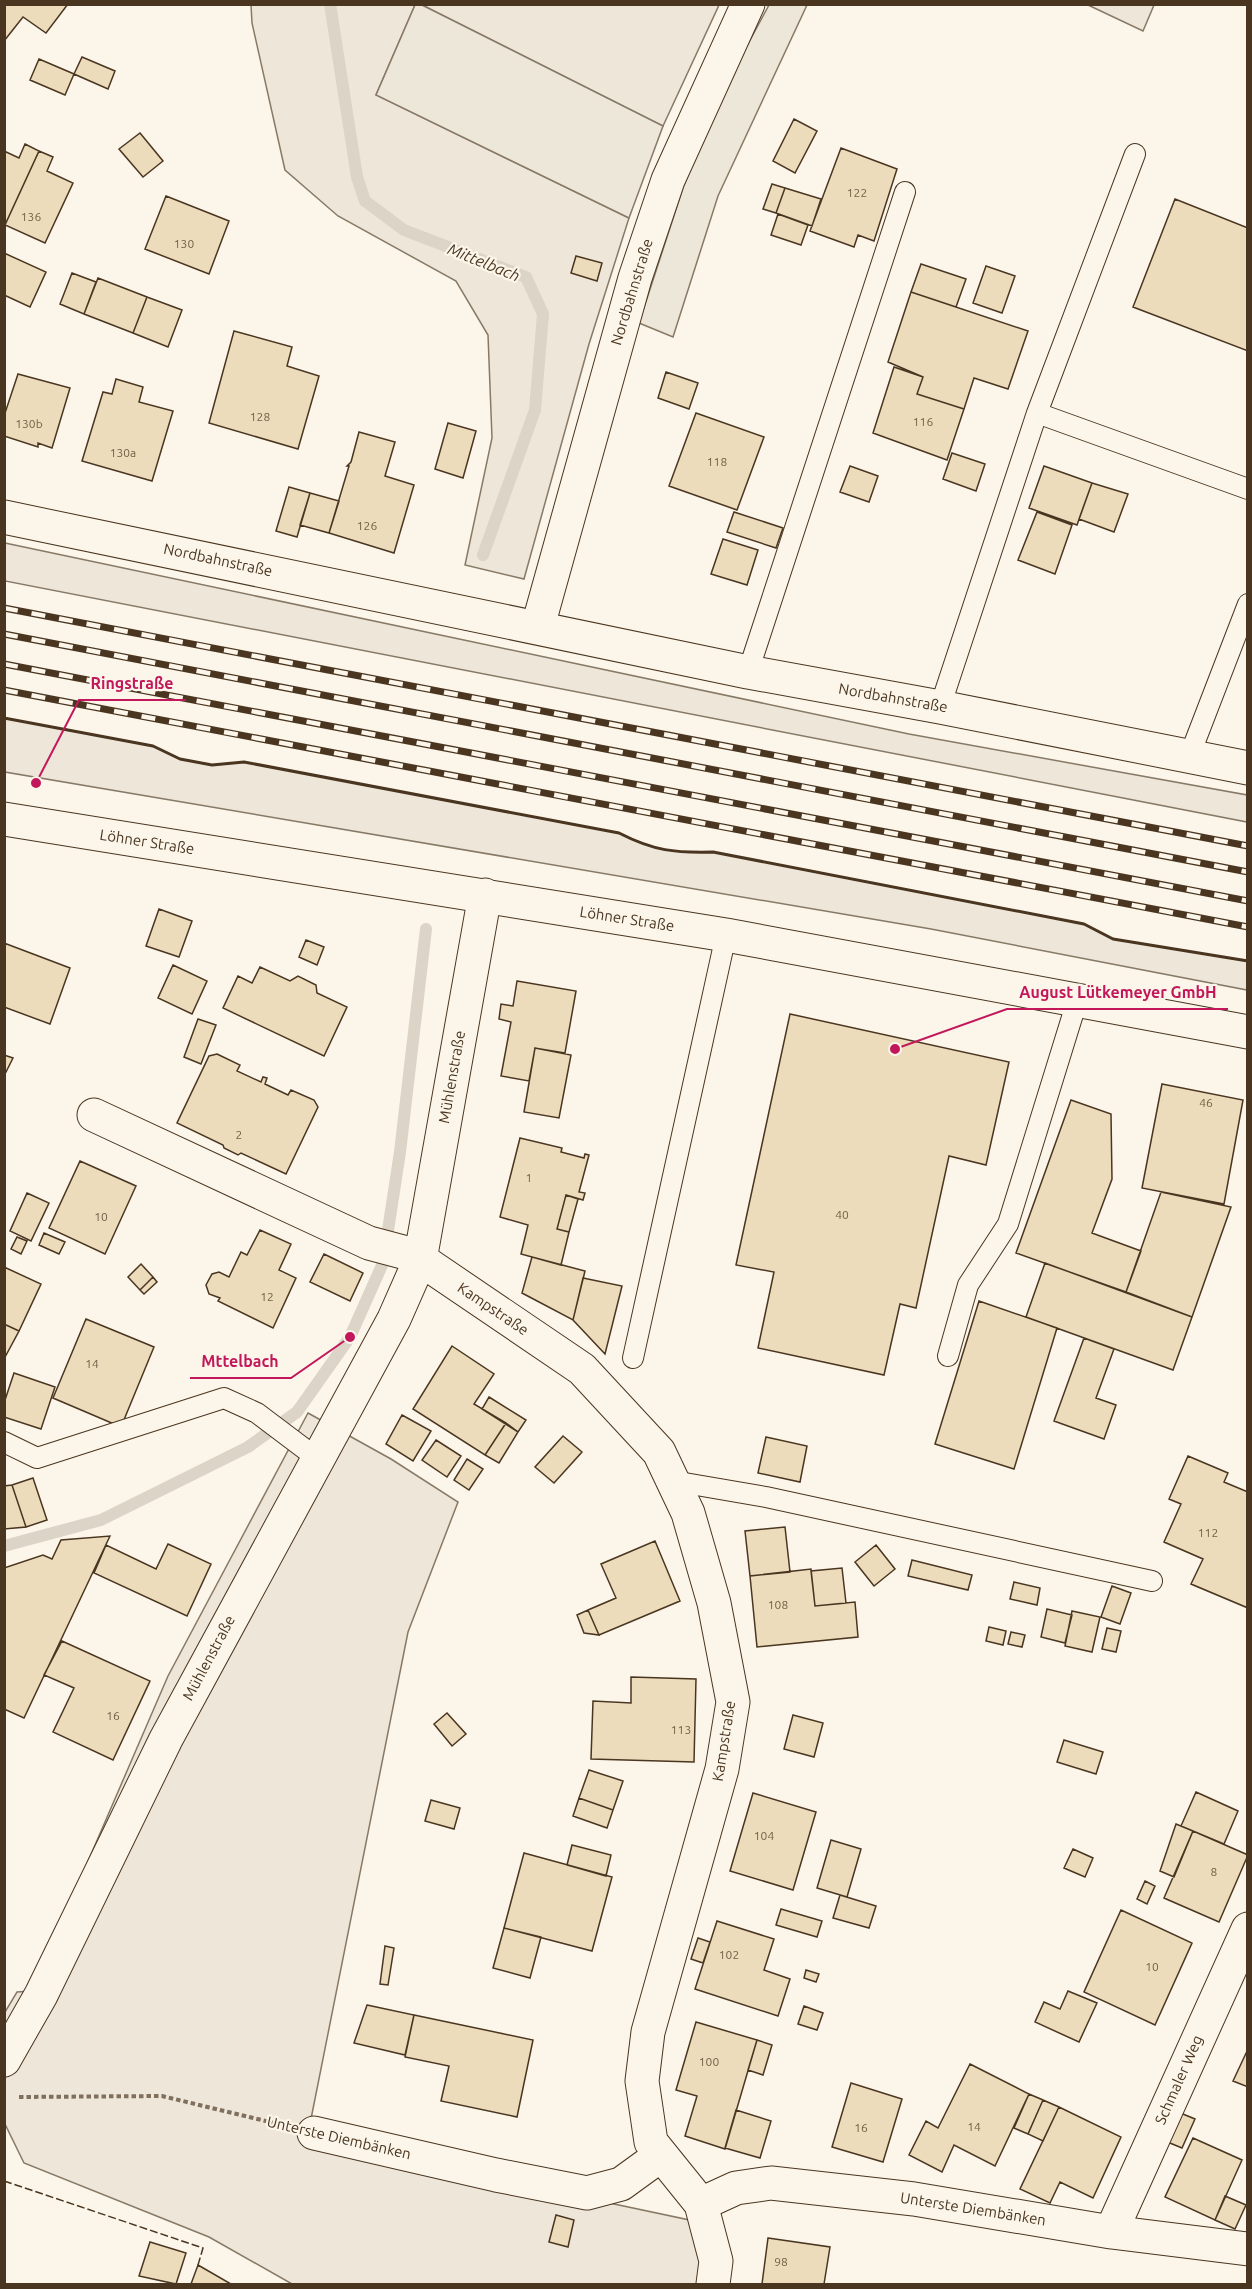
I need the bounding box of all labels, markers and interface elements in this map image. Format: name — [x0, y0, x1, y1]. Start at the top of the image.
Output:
house number: 122 — [847, 186, 867, 199]
house number: 136 — [21, 210, 41, 223]
street label: Nordbahnstraße — [607, 236, 656, 347]
house number: 130 — [174, 237, 194, 250]
water label: Mittelbach — [445, 239, 523, 285]
house number: 128 — [250, 410, 270, 423]
house number: 116 — [913, 415, 933, 428]
house number: 130b — [15, 417, 43, 430]
house number: 130a — [110, 446, 136, 459]
house number: 118 — [707, 455, 727, 468]
house number: 126 — [357, 519, 377, 532]
street label: Nordbahnstraße — [162, 540, 274, 579]
callout: Ringstraße — [79, 666, 186, 700]
text: Ringstraße — [91, 674, 173, 692]
street label: Nordbahnstraße — [837, 680, 949, 715]
street label: Löhner Straße — [99, 826, 196, 857]
street label: Löhner Straße — [579, 903, 676, 934]
callout: August Lütkemeyer GmbH — [1007, 975, 1228, 1009]
text: August Lütkemeyer GmbH — [1019, 983, 1217, 1001]
street label: Mühlenstraße — [435, 1029, 468, 1125]
house number: 46 — [1199, 1096, 1213, 1109]
house number: 2 — [236, 1128, 242, 1141]
house number: 1 — [526, 1171, 532, 1184]
house number: 40 — [835, 1208, 849, 1221]
house number: 10 — [94, 1210, 108, 1223]
street label: Kampstraße — [455, 1279, 532, 1338]
house number: 12 — [260, 1290, 274, 1303]
callout: Mttelbach — [190, 1344, 291, 1378]
text: Mttelbach — [201, 1352, 279, 1370]
house number: 14 — [85, 1357, 99, 1370]
house number: 112 — [1198, 1526, 1218, 1539]
house number: 108 — [768, 1598, 788, 1611]
street label: Mühlenstraße — [179, 1612, 238, 1703]
street label: Kampstraße — [709, 1699, 738, 1783]
house number: 16 — [106, 1709, 120, 1722]
house number: 113 — [671, 1723, 691, 1736]
house number: 104 — [754, 1829, 774, 1842]
house number: 8 — [1211, 1865, 1218, 1878]
house number: 102 — [719, 1948, 739, 1961]
house number: 10 — [1145, 1960, 1159, 1973]
street label: Schmaler Weg — [1151, 2033, 1206, 2127]
house number: 100 — [699, 2055, 719, 2068]
street label: Unterste Diembänken — [265, 2113, 413, 2162]
house number: 14 — [967, 2120, 981, 2133]
house number: 16 — [854, 2121, 868, 2134]
street label: Unterste Diembänken — [899, 2189, 1047, 2228]
house number: 98 — [774, 2255, 788, 2268]

